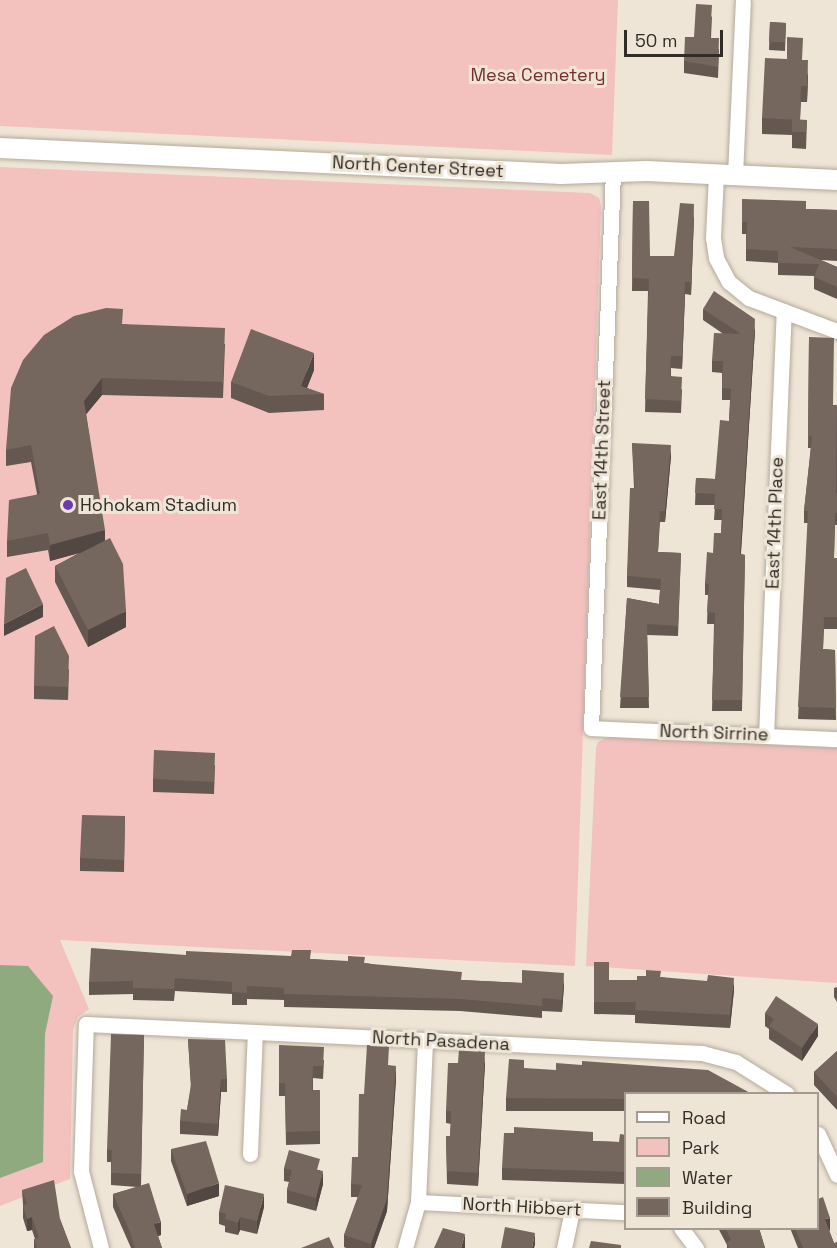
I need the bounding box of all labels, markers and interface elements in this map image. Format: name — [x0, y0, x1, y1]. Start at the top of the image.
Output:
scale bar — [627, 18, 726, 56]
text: 50 m — [635, 29, 677, 52]
park label: Mesa Cemetery — [470, 64, 606, 86]
street label: North Center Street — [332, 152, 504, 182]
street label: East 14th Street — [589, 380, 615, 520]
street label: East 14th Place — [762, 457, 788, 589]
place label: Hohokam Stadium — [80, 494, 237, 516]
marker: Hohokam Stadium — [61, 498, 75, 512]
street label: North Sirrine — [659, 720, 769, 746]
street label: North Pasadena — [372, 1027, 510, 1055]
legend — [624, 1092, 819, 1230]
text: Road — [682, 1106, 726, 1129]
text: Park — [682, 1136, 719, 1159]
text: Water — [682, 1166, 733, 1189]
street label: North Hibbert — [462, 1193, 582, 1221]
text: Building — [682, 1196, 752, 1219]

